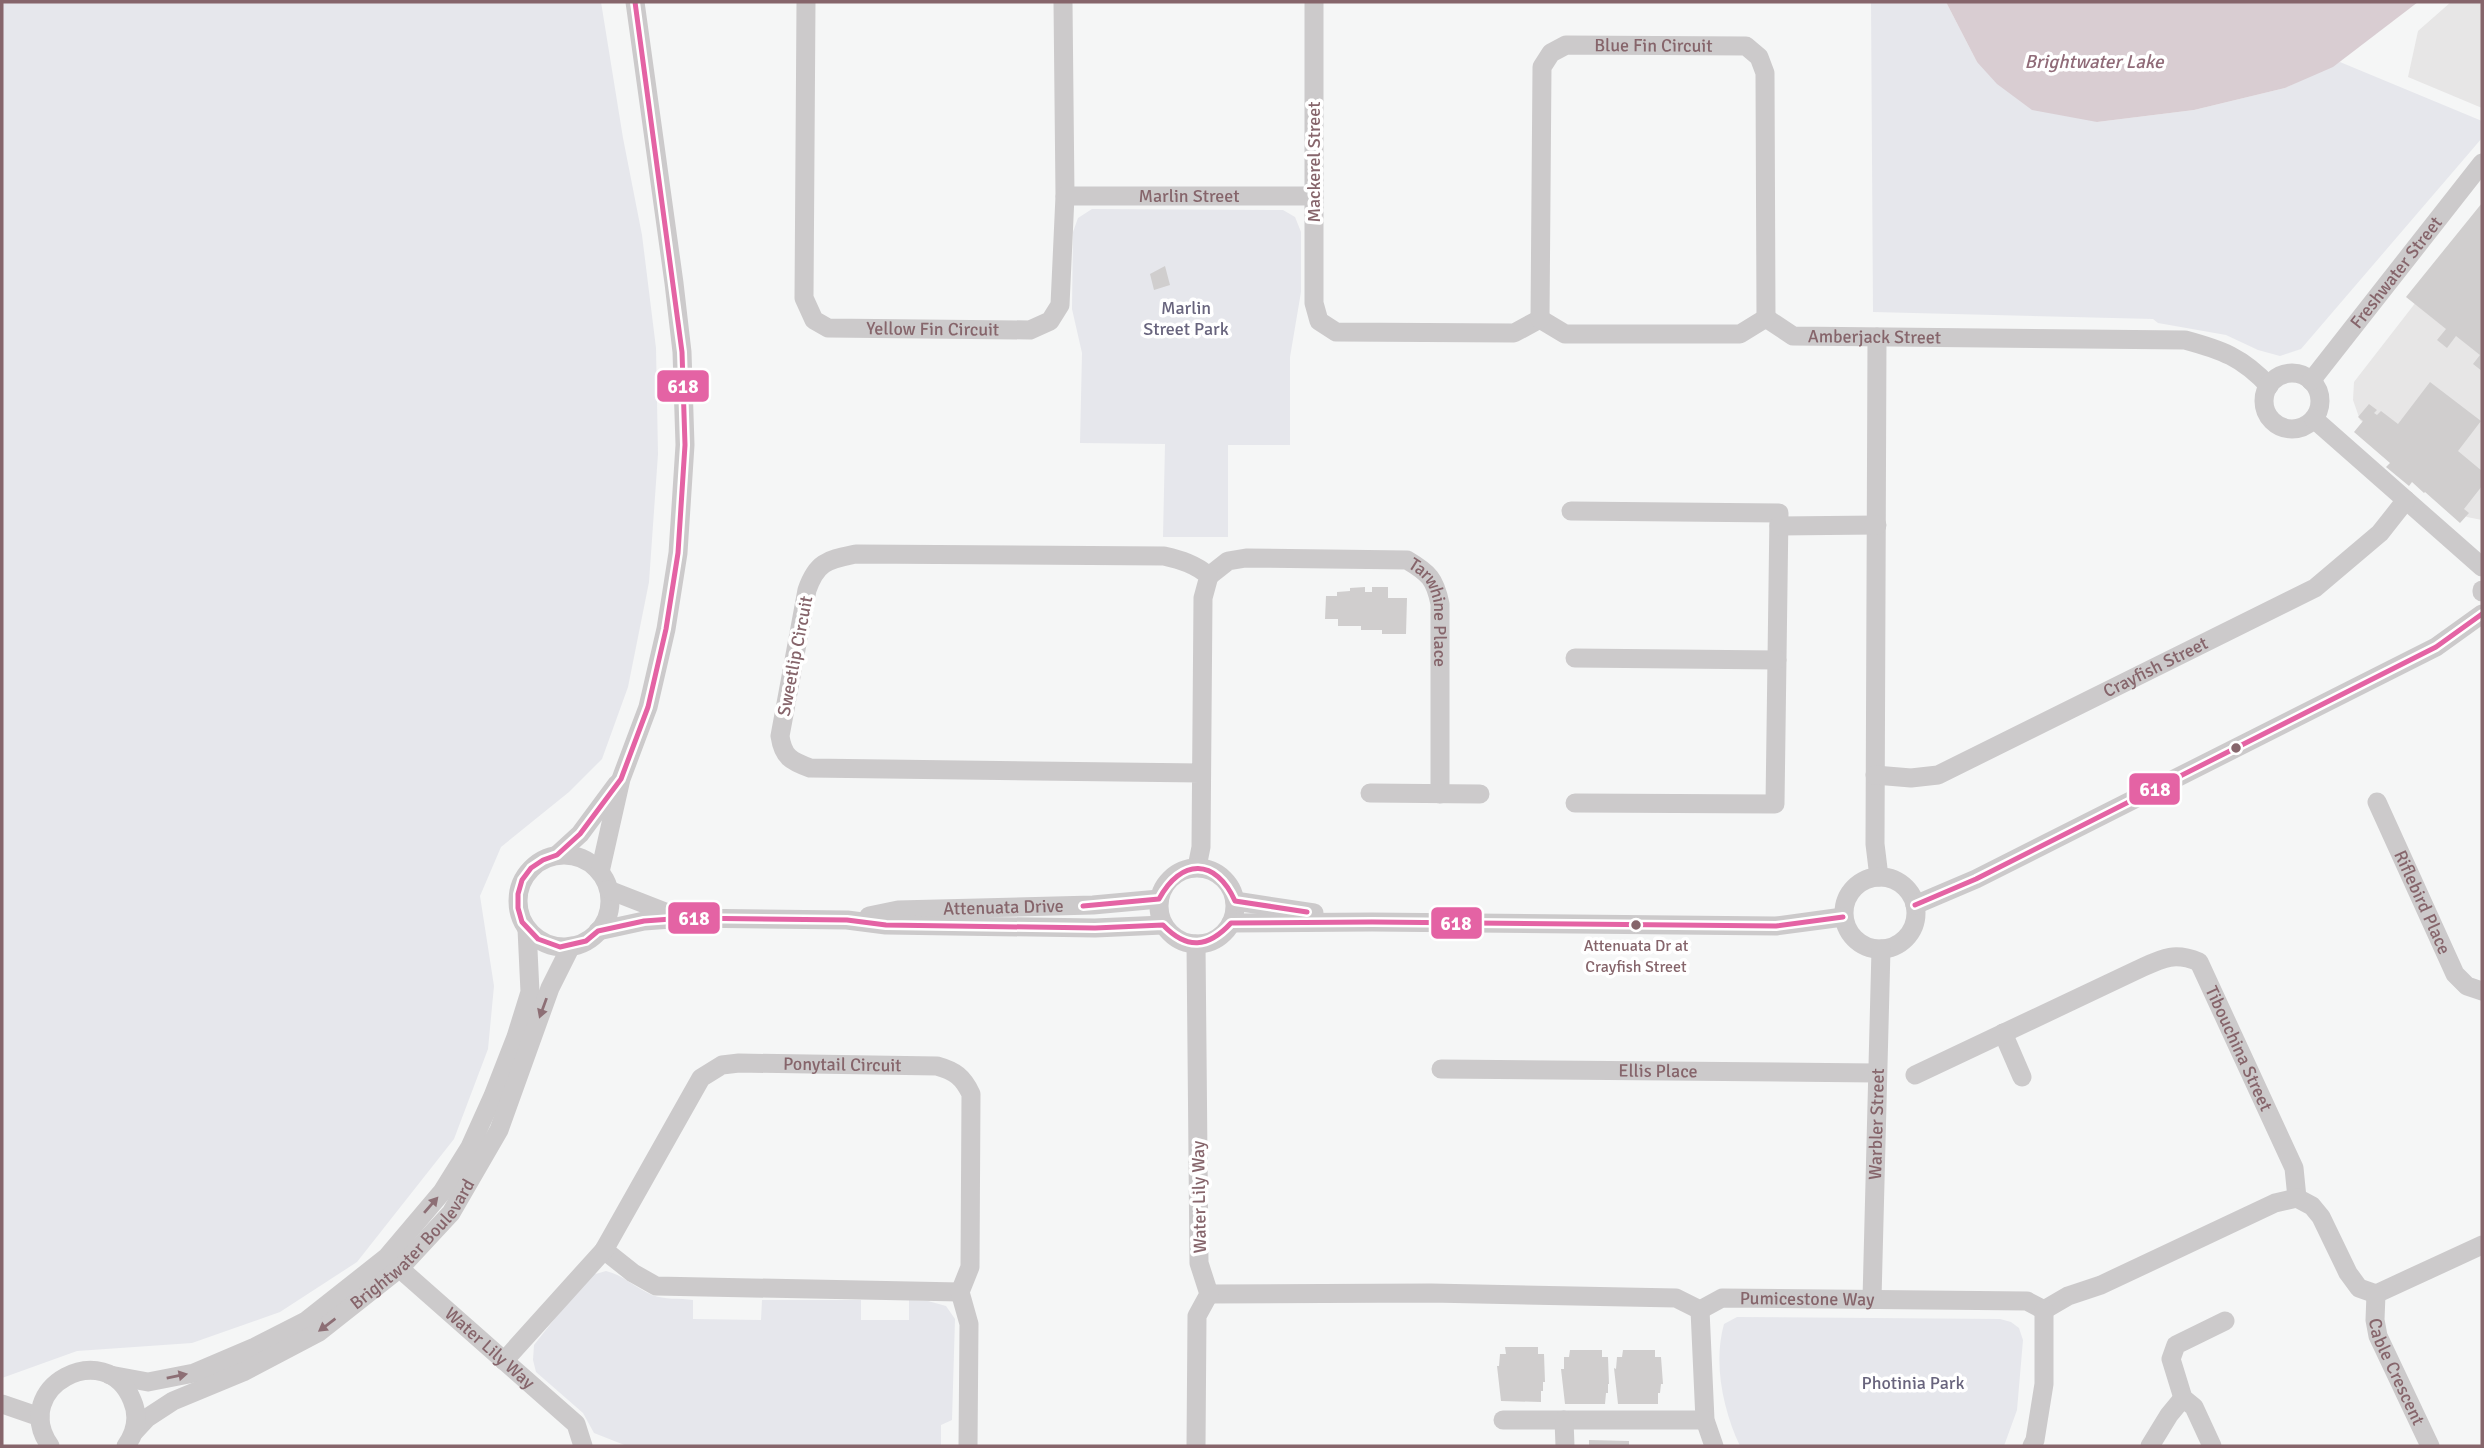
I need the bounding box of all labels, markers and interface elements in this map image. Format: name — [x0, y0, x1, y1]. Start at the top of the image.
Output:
street label: Blue Fin Circuit — [1594, 34, 1713, 57]
water label: Brightwater Lake — [2024, 50, 2165, 74]
street label: Mackerel Street — [1303, 101, 1325, 223]
street label: Marlin Street — [1138, 185, 1240, 207]
street label: Freshwater Street — [2345, 212, 2447, 333]
park label: Marlin Street Park — [1143, 297, 1229, 340]
street label: Yellow Fin Circuit — [866, 317, 999, 341]
street label: Amberjack Street — [1808, 325, 1941, 349]
line badge: 618 — [656, 369, 710, 403]
text: 618 — [668, 375, 698, 399]
street label: Tarwhine Place — [1405, 553, 1451, 667]
street label: Sweetlip Circuit — [773, 594, 817, 718]
street label: Crayfish Street — [2099, 632, 2211, 702]
unlabelled marker — [2229, 741, 2243, 755]
line badge: 618 — [2128, 772, 2181, 806]
text: 618 — [2140, 778, 2170, 802]
street label: Riflebird Place — [2389, 847, 2456, 958]
street label: Attenuata Drive — [943, 895, 1064, 920]
line badge: 618 — [667, 901, 721, 935]
line badge: 618 — [1430, 906, 1483, 940]
text: 618 — [679, 907, 709, 931]
text: 618 — [1441, 912, 1471, 936]
marker: Attenuata Dr at Crayfish Street — [1629, 918, 1643, 932]
place label: Attenuata Dr at Crayfish Street — [1584, 936, 1689, 977]
street label: Tibouchina Street — [2200, 982, 2277, 1115]
one-way arrow — [537, 998, 548, 1019]
street label: Ponytail Circuit — [783, 1053, 902, 1076]
street label: Ellis Place — [1618, 1060, 1698, 1082]
street label: Warbler Street — [1864, 1068, 1889, 1180]
street label: Water Lily Way — [1187, 1140, 1211, 1254]
street label: Brightwater Boulevard — [346, 1175, 479, 1314]
one-way arrow — [423, 1196, 438, 1213]
street label: Pumicestone Way — [1740, 1287, 1875, 1311]
street label: Water Lily Way — [440, 1302, 540, 1394]
street label: Cable Crescent — [2364, 1316, 2430, 1429]
one-way arrow — [318, 1318, 336, 1332]
one-way arrow — [166, 1371, 188, 1382]
park label: Photinia Park — [1862, 1372, 1964, 1394]

